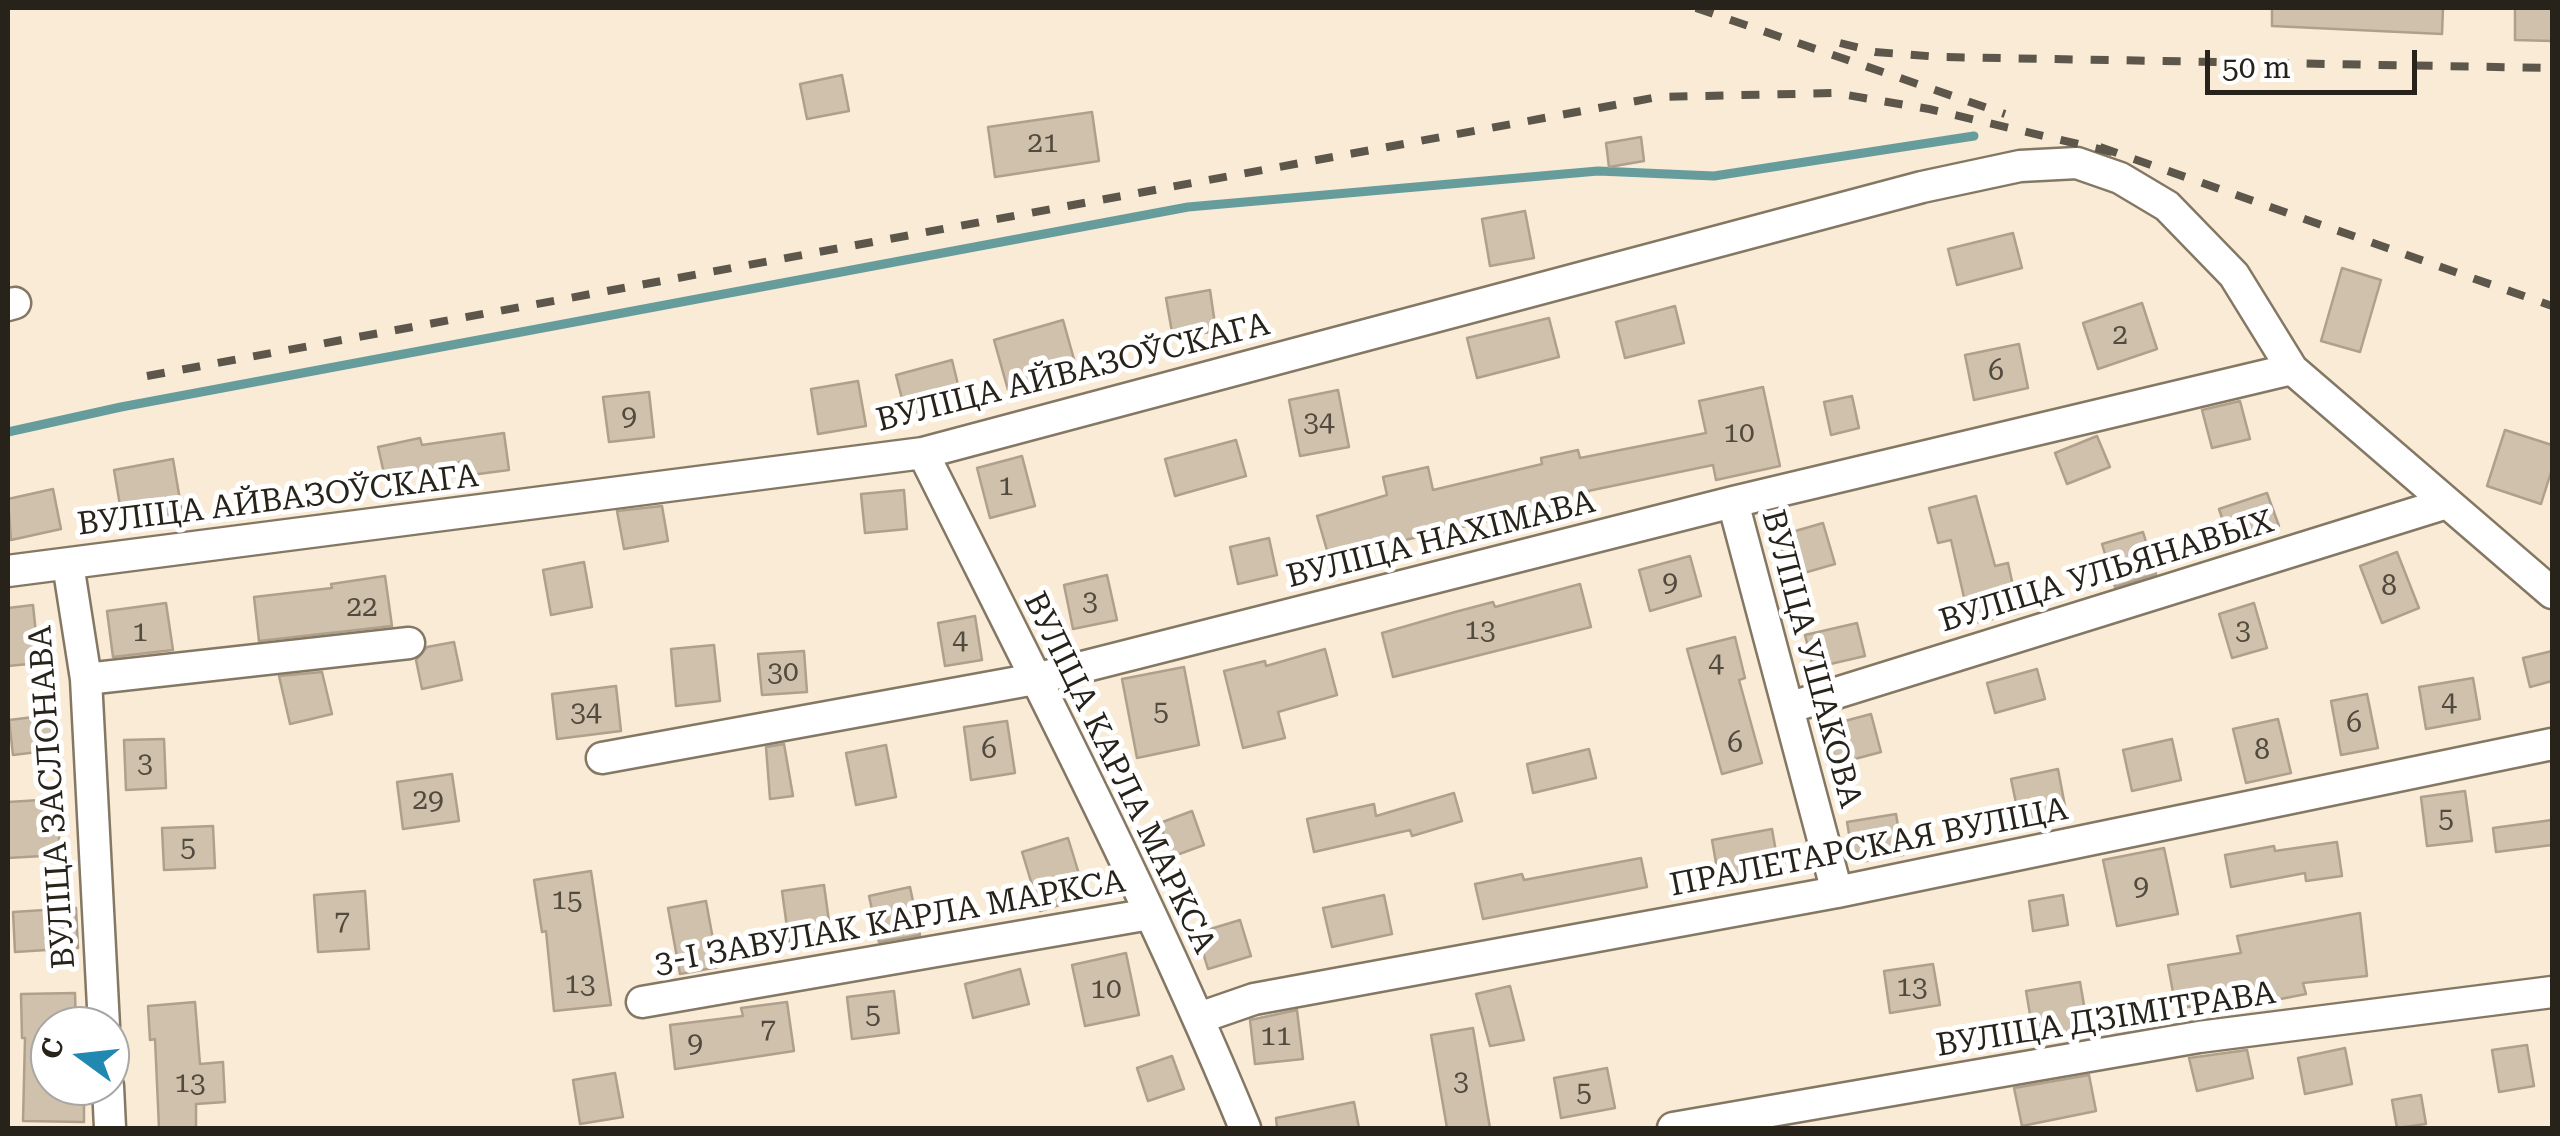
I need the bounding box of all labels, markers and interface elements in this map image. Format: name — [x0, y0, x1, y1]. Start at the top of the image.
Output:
scale bar — [2210, 30, 2422, 92]
text: 50 m — [2222, 50, 2291, 85]
house number: 21 — [1027, 127, 1059, 161]
street label: ВУЛІЦА АЙВАЗОЎСКАГА — [873, 306, 1273, 440]
house number: 2 — [2112, 319, 2128, 353]
house number: 6 — [1988, 355, 2004, 389]
house number: 9 — [621, 400, 637, 434]
house number: 34 — [1303, 406, 1335, 440]
house number: 10 — [1723, 417, 1755, 451]
street label: ВУЛІЦА АЙВАЗОЎСКАГА — [75, 457, 481, 545]
house number: 1 — [998, 470, 1014, 504]
street label: ВУЛІЦА НАХІМАВА — [1283, 483, 1599, 597]
street label: ВУЛІЦА УЛЬЯНАВЫХ — [1935, 503, 2279, 641]
street label: ВУЛІЦА УШАКОВА — [1753, 506, 1869, 812]
house number: 9 — [1662, 566, 1678, 600]
house number: 8 — [2381, 570, 2397, 604]
house number: 3 — [1082, 585, 1098, 619]
street label: ВУЛІЦА КАРЛА МАРКСА — [1015, 586, 1223, 960]
house number: 22 — [346, 591, 378, 625]
house number: 13 — [1464, 614, 1496, 648]
house number: 3 — [2235, 614, 2251, 648]
house number: 1 — [132, 616, 148, 650]
street label: ВУЛІЦА ЗАСЛОНАВА — [22, 624, 84, 970]
house number: 4 — [952, 624, 968, 658]
house number: 4 — [1708, 647, 1724, 681]
house number: 30 — [767, 656, 799, 690]
house number: 4 — [2441, 686, 2457, 720]
house number: 5 — [1153, 695, 1169, 729]
house number: 34 — [570, 696, 602, 730]
house number: 6 — [2346, 707, 2362, 741]
house number: 6 — [1727, 727, 1743, 761]
house number: 6 — [981, 733, 997, 767]
house number: 8 — [2254, 734, 2270, 768]
house number: 3 — [137, 747, 153, 781]
house number: 29 — [412, 784, 444, 818]
street label: ПРАЛЕТАРСКАЯ ВУЛІЦА — [1667, 791, 2071, 905]
house number: 5 — [2438, 802, 2454, 836]
house number: 5 — [180, 831, 196, 865]
street label: 3-І ЗАВУЛАК КАРЛА МАРКСА — [652, 863, 1128, 983]
house number: 9 — [2133, 870, 2149, 904]
house number: 15 — [551, 884, 583, 918]
house number: 7 — [334, 905, 350, 939]
house number: 13 — [564, 968, 596, 1002]
house number: 13 — [1896, 971, 1928, 1005]
house number: 10 — [1090, 973, 1122, 1007]
street label: ВУЛІЦА ДЗІМІТРАВА — [1934, 974, 2278, 1066]
house number: 5 — [865, 998, 881, 1032]
north arrow — [30, 1006, 130, 1106]
house number: 7 — [760, 1013, 776, 1047]
house number: 11 — [1260, 1020, 1292, 1054]
house number: 9 — [687, 1027, 703, 1061]
text: С — [34, 1035, 71, 1062]
house number: 3 — [1453, 1065, 1469, 1099]
house number: 13 — [174, 1067, 206, 1101]
house number: 5 — [1576, 1076, 1592, 1110]

